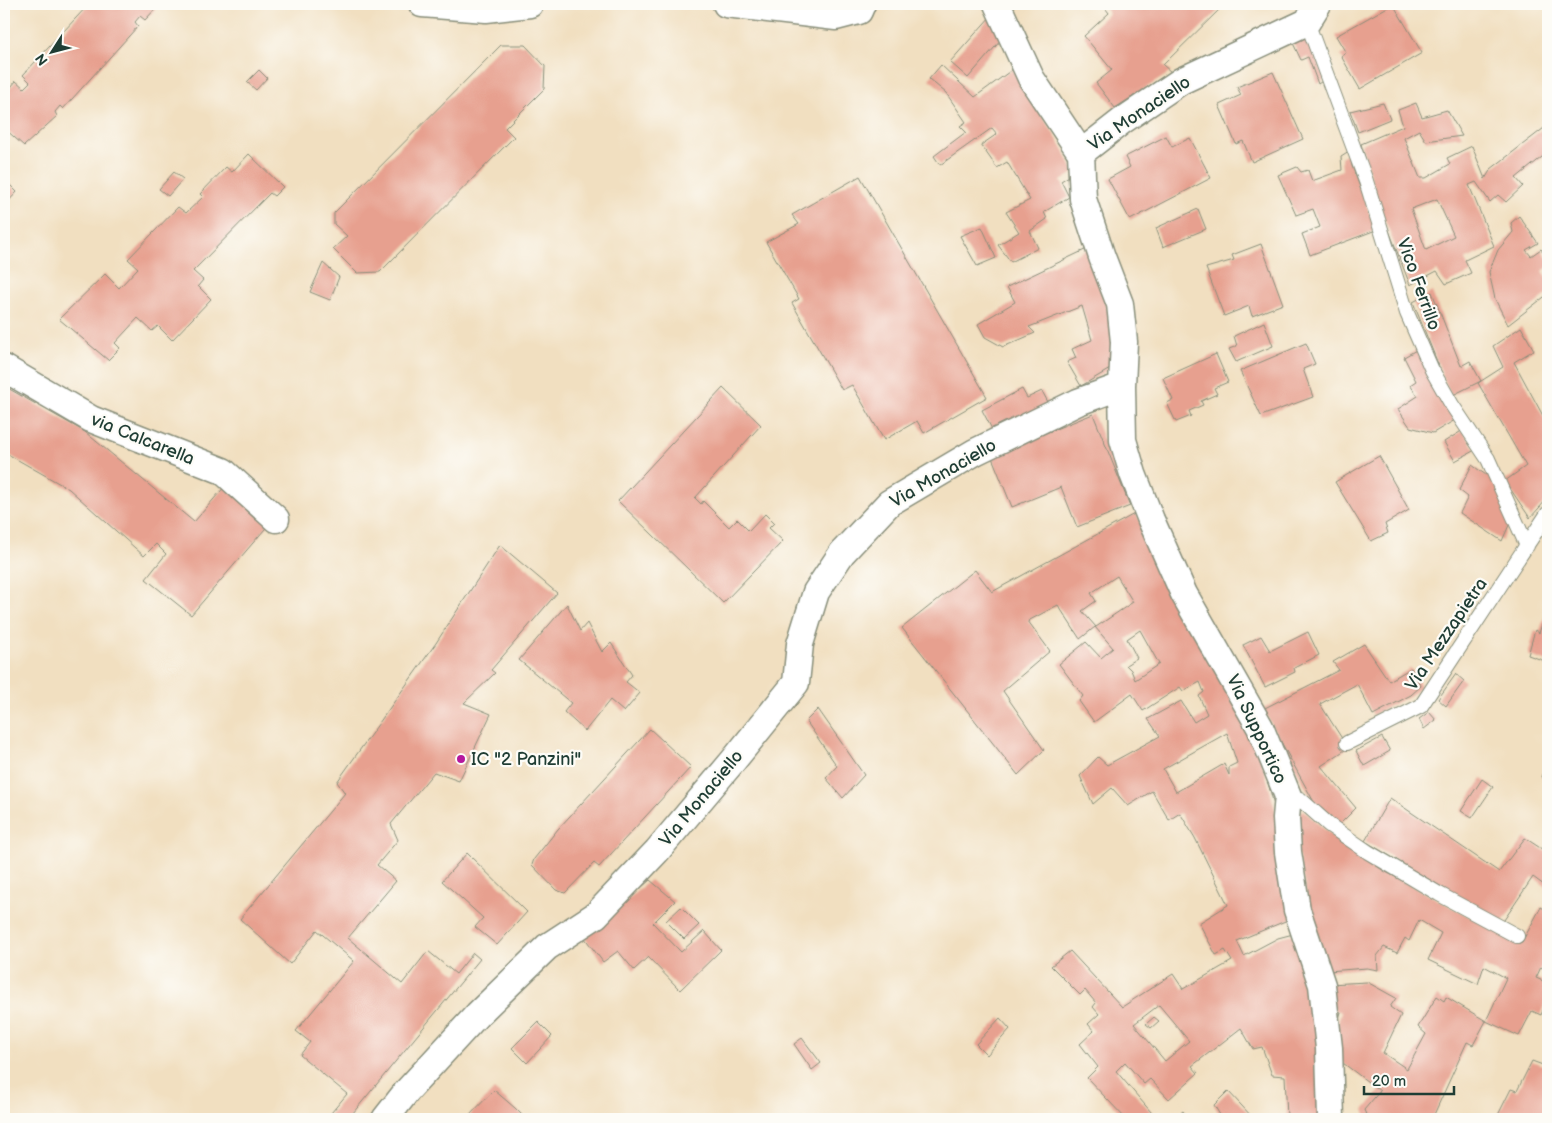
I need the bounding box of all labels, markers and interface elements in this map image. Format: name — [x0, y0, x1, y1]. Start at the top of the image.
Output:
north arrow — [28, 28, 78, 78]
text: N — [32, 50, 52, 69]
street label: Via Monaciello — [1084, 71, 1195, 155]
street label: Vico Ferrillo — [1392, 235, 1445, 333]
street label: via Calcarella — [87, 409, 197, 470]
street label: Via Monaciello — [886, 435, 1000, 512]
street label: Via Mezzapietra — [1401, 574, 1492, 694]
street label: Via Supportico — [1222, 671, 1291, 787]
street label: Via Monaciello — [655, 746, 748, 851]
place label: IC "2 Panzini" — [471, 749, 581, 770]
marker: IC "2 Panzini" — [455, 753, 467, 765]
scale bar — [1364, 1063, 1454, 1095]
text: 20 m — [1372, 1072, 1406, 1091]

